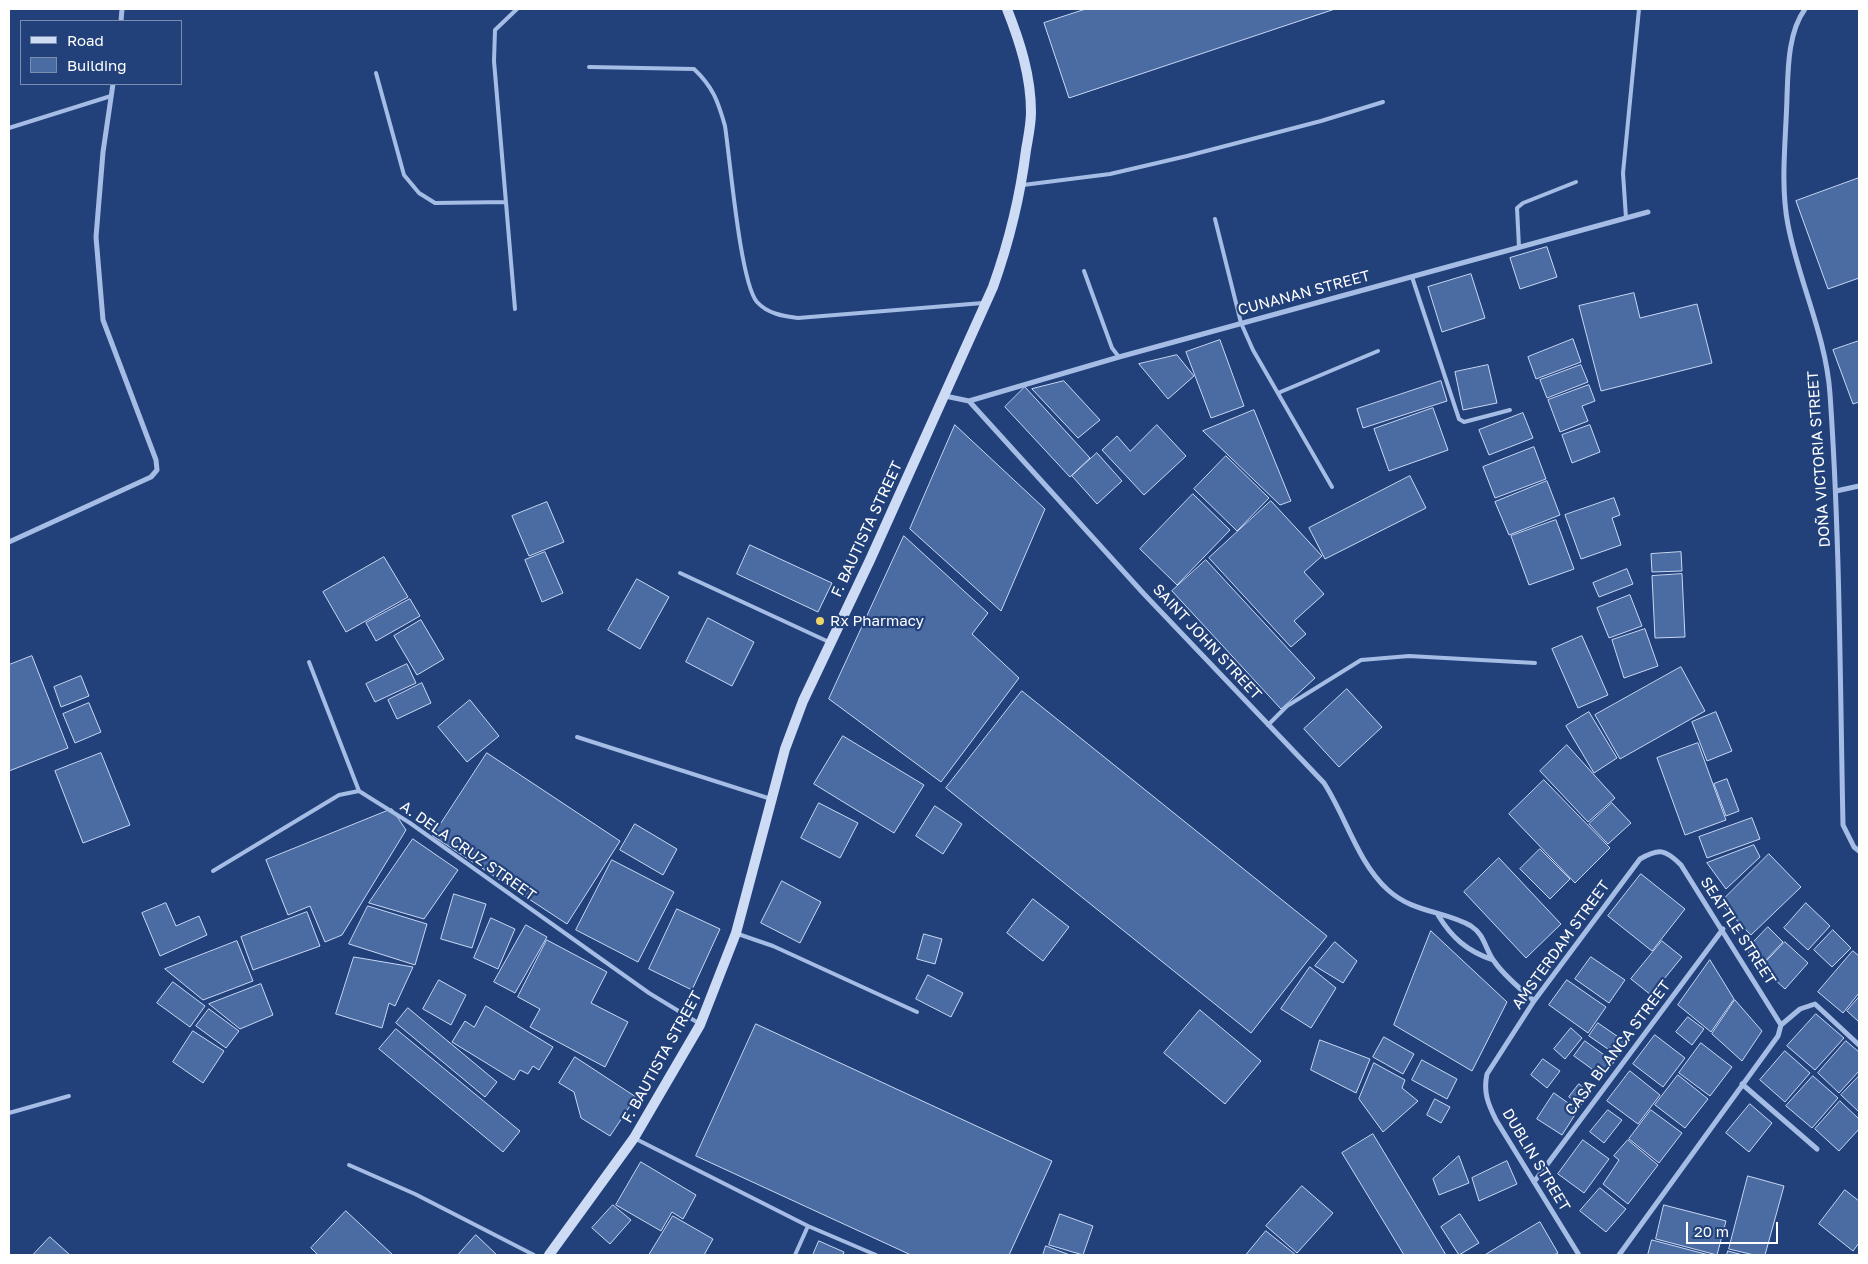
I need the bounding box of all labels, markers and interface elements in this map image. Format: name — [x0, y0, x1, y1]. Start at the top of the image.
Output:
legend — [20, 20, 182, 85]
text: Road — [67, 31, 104, 49]
text: Building — [67, 56, 127, 74]
street label: CUNANAN STREET — [1236, 267, 1372, 319]
street label: DOÑA VICTORIA STREET — [1804, 370, 1834, 548]
street label: F. BAUTISTA STREET — [828, 458, 906, 600]
street label: SAINT JOHN STREET — [1149, 581, 1265, 703]
place label: Rx Pharmacy — [830, 612, 924, 630]
marker: Rx Pharmacy — [814, 615, 826, 627]
street label: A. DELA CRUZ STREET — [397, 797, 539, 905]
street label: SEATTLE STREET — [1696, 874, 1780, 988]
street label: AMSTERDAM STREET — [1508, 877, 1614, 1013]
street label: CASA BLANCA STREET — [1561, 977, 1675, 1119]
street label: F. BAUTISTA STREET — [618, 988, 706, 1126]
street label: DUBLIN STREET — [1498, 1105, 1574, 1215]
scale bar — [1688, 1212, 1780, 1244]
text: 20 m — [1694, 1222, 1729, 1240]

